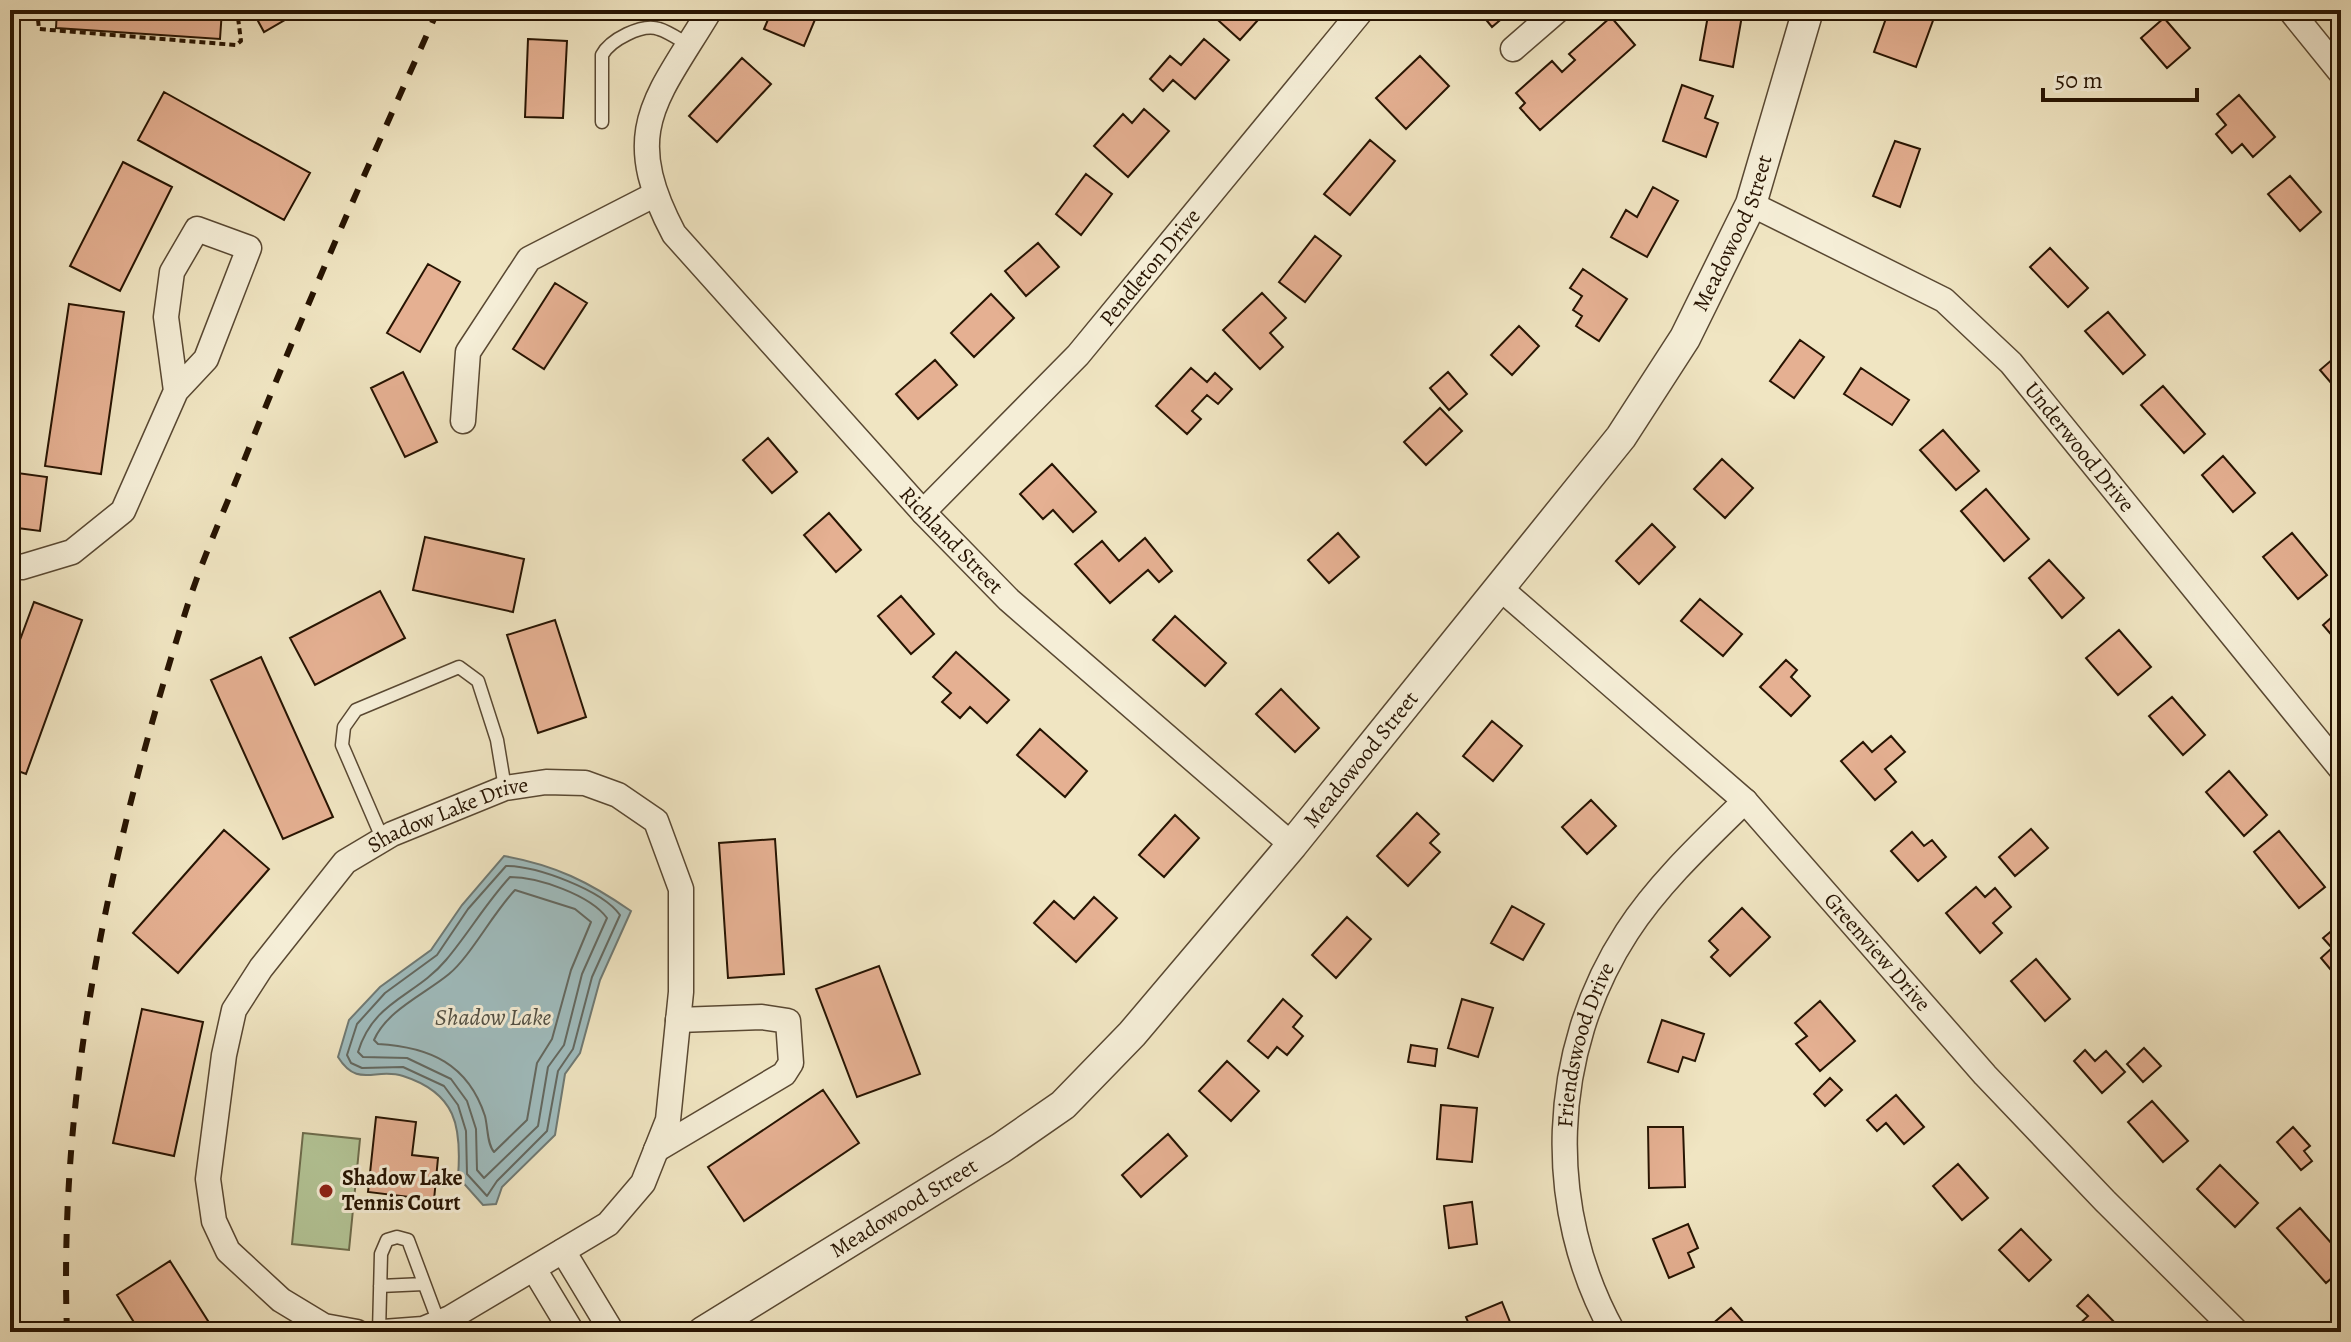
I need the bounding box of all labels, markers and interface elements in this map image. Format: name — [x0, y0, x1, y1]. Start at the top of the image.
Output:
scale bar — [2043, 52, 2197, 102]
text: 50 m — [2055, 64, 2103, 96]
street label: Meadowood Street — [1685, 151, 1780, 316]
street label: Pendleton Drive — [1093, 202, 1207, 333]
street label: Underwood Drive — [2017, 376, 2141, 519]
street label: Richland Street — [892, 480, 1010, 601]
street label: Meadowood Street — [1296, 685, 1425, 835]
street label: Shadow Lake Drive — [362, 770, 530, 860]
street label: Greenview Drive — [1817, 886, 1938, 1018]
street label: Friendswood Drive — [1550, 957, 1622, 1128]
water label: Shadow Lake — [435, 1001, 552, 1033]
street label: Meadowood Street — [824, 1151, 983, 1265]
place label: Shadow Lake Tennis Court — [342, 1163, 463, 1218]
marker: Shadow Lake Tennis Court — [317, 1182, 335, 1200]

